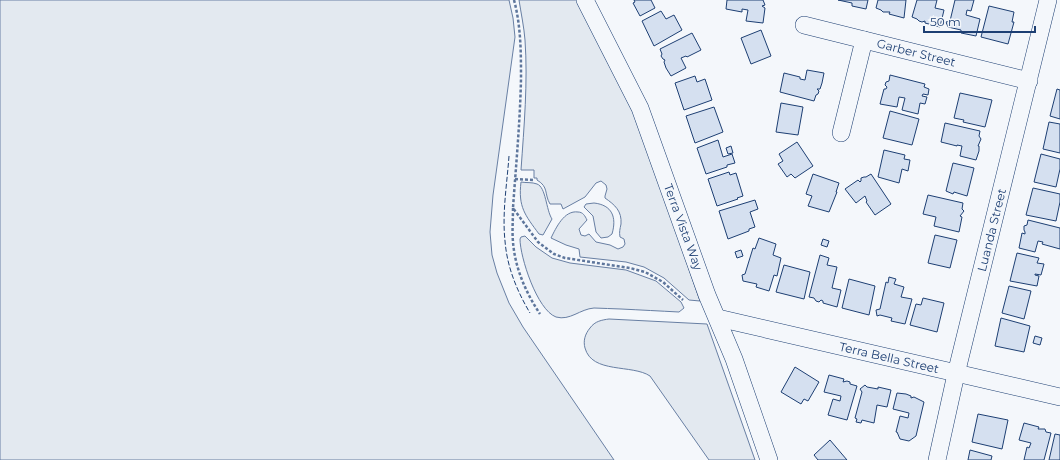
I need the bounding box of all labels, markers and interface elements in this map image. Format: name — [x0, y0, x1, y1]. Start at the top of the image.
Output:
scale bar — [924, 8, 1035, 34]
text: 50 m — [930, 14, 961, 29]
street label: Garber Street — [875, 35, 957, 70]
street label: Terra Vista Way — [661, 182, 706, 273]
street label: Luanda Street — [974, 187, 1009, 273]
street label: Terra Bella Street — [838, 339, 941, 376]

